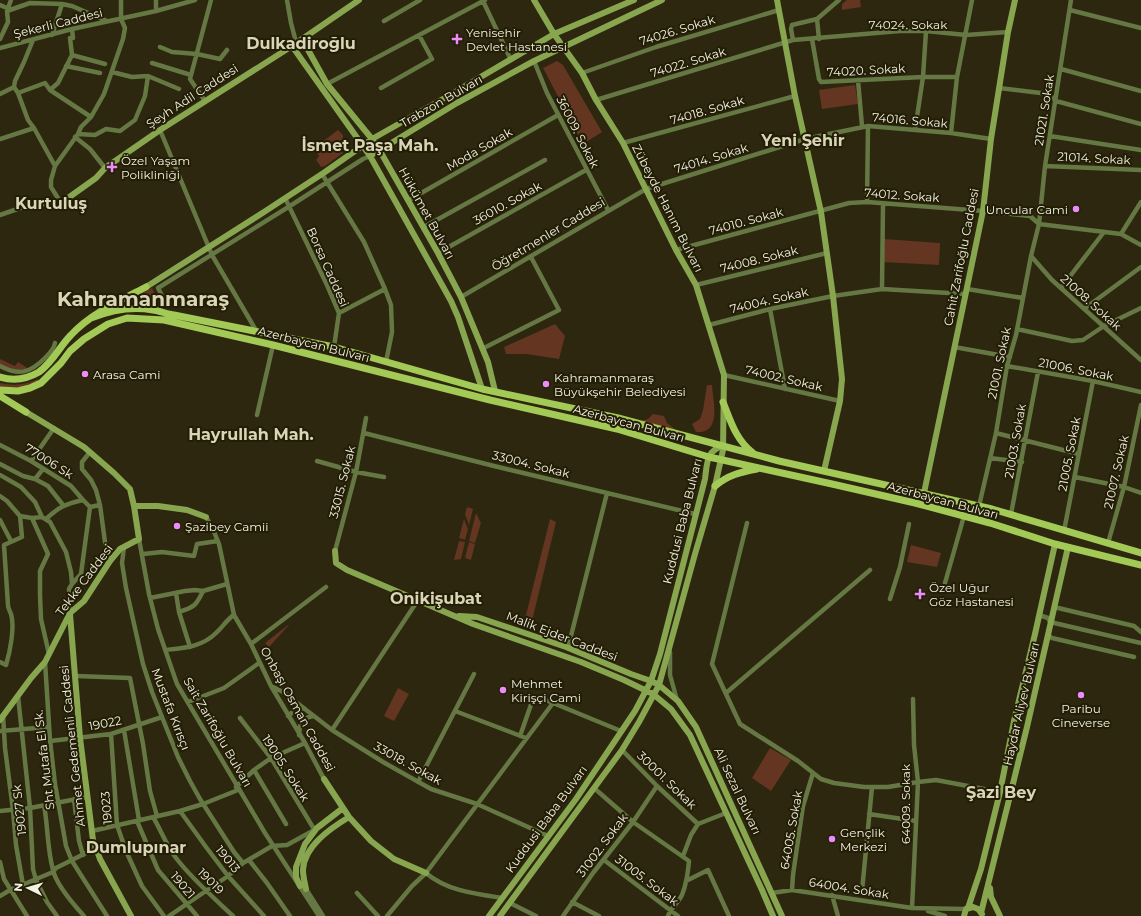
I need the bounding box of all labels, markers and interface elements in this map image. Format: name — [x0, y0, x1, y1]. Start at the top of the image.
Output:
street label: Şekerli Caddesi — [12, 5, 104, 41]
street label: 74026. Sokak — [637, 11, 717, 49]
street label: 74024. Sokak — [869, 17, 948, 32]
place label: Yenisehir Devlet Hastanesi — [466, 25, 567, 54]
marker: Yenisehir Devlet Hastanesi — [451, 33, 463, 45]
district label: Dulkadiroğlu — [246, 34, 356, 53]
street label: 74022. Sokak — [649, 43, 728, 81]
street label: 74020. Sokak — [826, 60, 906, 80]
street label: Şeyh Adil Caddesi — [143, 61, 241, 131]
street label: Trabzon Bulvarı — [397, 71, 485, 131]
street label: 21021. Sokak — [1031, 72, 1057, 147]
street label: 74018. Sokak — [668, 92, 746, 128]
street label: 36009. Sokak — [553, 93, 603, 171]
street label: 74016. Sokak — [872, 109, 949, 131]
street label: Moda Sokak — [443, 124, 515, 174]
district label: Yeni Şehir — [760, 131, 845, 150]
district label: İsmet Paşa Mah. — [302, 136, 438, 156]
street label: 74014. Sokak — [672, 139, 751, 176]
street label: Zübeyde Hanım Bulvarı — [629, 141, 707, 275]
street label: 21014. Sokak — [1057, 149, 1132, 167]
place label: Özel Yaşam Polikliniği — [121, 153, 190, 182]
marker: Özel Yaşam Polikliniği — [106, 161, 118, 173]
street label: Hükümet Bulvarı — [396, 165, 458, 261]
street label: 36010. Sokak — [470, 178, 545, 228]
street label: 74012. Sokak — [864, 185, 941, 205]
street label: Cahit Zarifoğlu Caddesi — [940, 187, 982, 327]
district label: Kurtuluş — [15, 194, 87, 214]
street label: Öğretmenler Caddesi — [489, 194, 607, 274]
place label: Uncular Cami — [986, 202, 1068, 217]
street label: 74010. Sokak — [707, 204, 786, 238]
marker: Uncular Cami — [1071, 204, 1081, 214]
street label: Borsa Caddesi — [304, 225, 352, 309]
street label: 74008. Sokak — [718, 242, 800, 276]
street label: 21008. Sokak — [1057, 271, 1125, 334]
street label: 74004. Sokak — [728, 283, 811, 316]
district label: Kahramanmaraş — [57, 287, 229, 311]
street label: Azerbaycan Bulvarı — [257, 323, 371, 365]
street label: 21001. Sokak — [984, 325, 1014, 400]
street label: 21006. Sokak — [1037, 354, 1116, 384]
street label: 74002. Sokak — [744, 362, 825, 394]
place label: Arasa Cami — [93, 367, 161, 382]
marker: Arasa Cami — [80, 369, 90, 379]
place label: Kahramanmaraş Büyükşehir Belediyesi — [554, 370, 686, 399]
marker: Kahramanmaraş Büyükşehir Belediyesi — [541, 379, 551, 389]
street label: Azerbaycan Bulvarı — [572, 401, 686, 445]
street label: 21003. Sokak — [1001, 402, 1029, 480]
street label: 21005. Sokak — [1054, 415, 1084, 493]
district label: Hayrullah Mah. — [188, 425, 314, 444]
street label: 21007. Sokak — [1100, 433, 1132, 510]
street label: 77006 Sk — [22, 440, 77, 482]
street label: 33015. Sokak — [326, 443, 358, 520]
street label: 33004. Sokak — [491, 447, 572, 481]
street label: Kuddusi Baba Bulvarı — [659, 457, 705, 585]
street label: Azerbaycan Bulvarı — [886, 478, 1000, 522]
place label: Şazibey Camii — [185, 519, 268, 534]
marker: Şazibey Camii — [172, 521, 182, 531]
street label: Tekke Caddesi — [52, 541, 116, 619]
place label: Özel Uğur Göz Hastanesi — [929, 580, 1014, 609]
marker: Özel Uğur Göz Hastanesi — [914, 588, 926, 600]
district label: Onikişubat — [390, 589, 482, 609]
street label: Malik Ejder Caddesi — [504, 608, 620, 664]
street label: Haydar Aliyev Bulvarı — [1000, 641, 1042, 767]
street label: Onbaşı Osman Caddesi — [257, 644, 339, 774]
street label: Ahmet Gedemenli Caddesi — [56, 664, 88, 828]
street label: Mustafa Kırısçı — [148, 666, 194, 752]
street label: Sait Zarifoğlu Bulvarı — [180, 674, 256, 790]
place label: Mehmet Kirişçi Cami — [511, 676, 581, 705]
marker: Mehmet Kirişçi Cami — [498, 685, 508, 695]
marker: Paribu Cineverse — [1076, 690, 1086, 700]
place label: Paribu Cineverse — [1052, 701, 1110, 730]
street label: Sht Mutafa El Sk. — [30, 709, 58, 811]
street label: 19022 — [87, 712, 123, 734]
street label: 19005. Sokak — [259, 732, 313, 805]
street label: 33018. Sokak — [371, 738, 445, 788]
street label: Ali Sezal Bulvarı — [711, 745, 765, 837]
street label: 30001. Sokak — [634, 748, 700, 813]
street label: Kuddusi Baba Bulvarı — [502, 762, 590, 876]
street label: 64009. Sokak — [898, 763, 913, 844]
street label: 19027 Sk — [9, 783, 29, 836]
district label: Şazi Bey — [966, 783, 1036, 802]
street label: 64005. Sokak — [777, 789, 805, 871]
street label: 19023 — [97, 791, 115, 825]
street label: 31002. Sokak — [573, 810, 631, 880]
place label: Gençlik Merkezi — [840, 825, 887, 854]
marker: Gençlik Merkezi — [827, 834, 837, 844]
district label: Dumlupınar — [86, 838, 186, 857]
street label: 19013 — [213, 842, 244, 876]
street label: 31005. Sokak — [612, 851, 682, 909]
street label: 19019 — [195, 865, 227, 897]
north arrow — [8, 868, 48, 908]
street label: 19021 — [167, 868, 199, 902]
street label: 64004. Sokak — [808, 874, 891, 902]
text: N — [11, 882, 25, 892]

